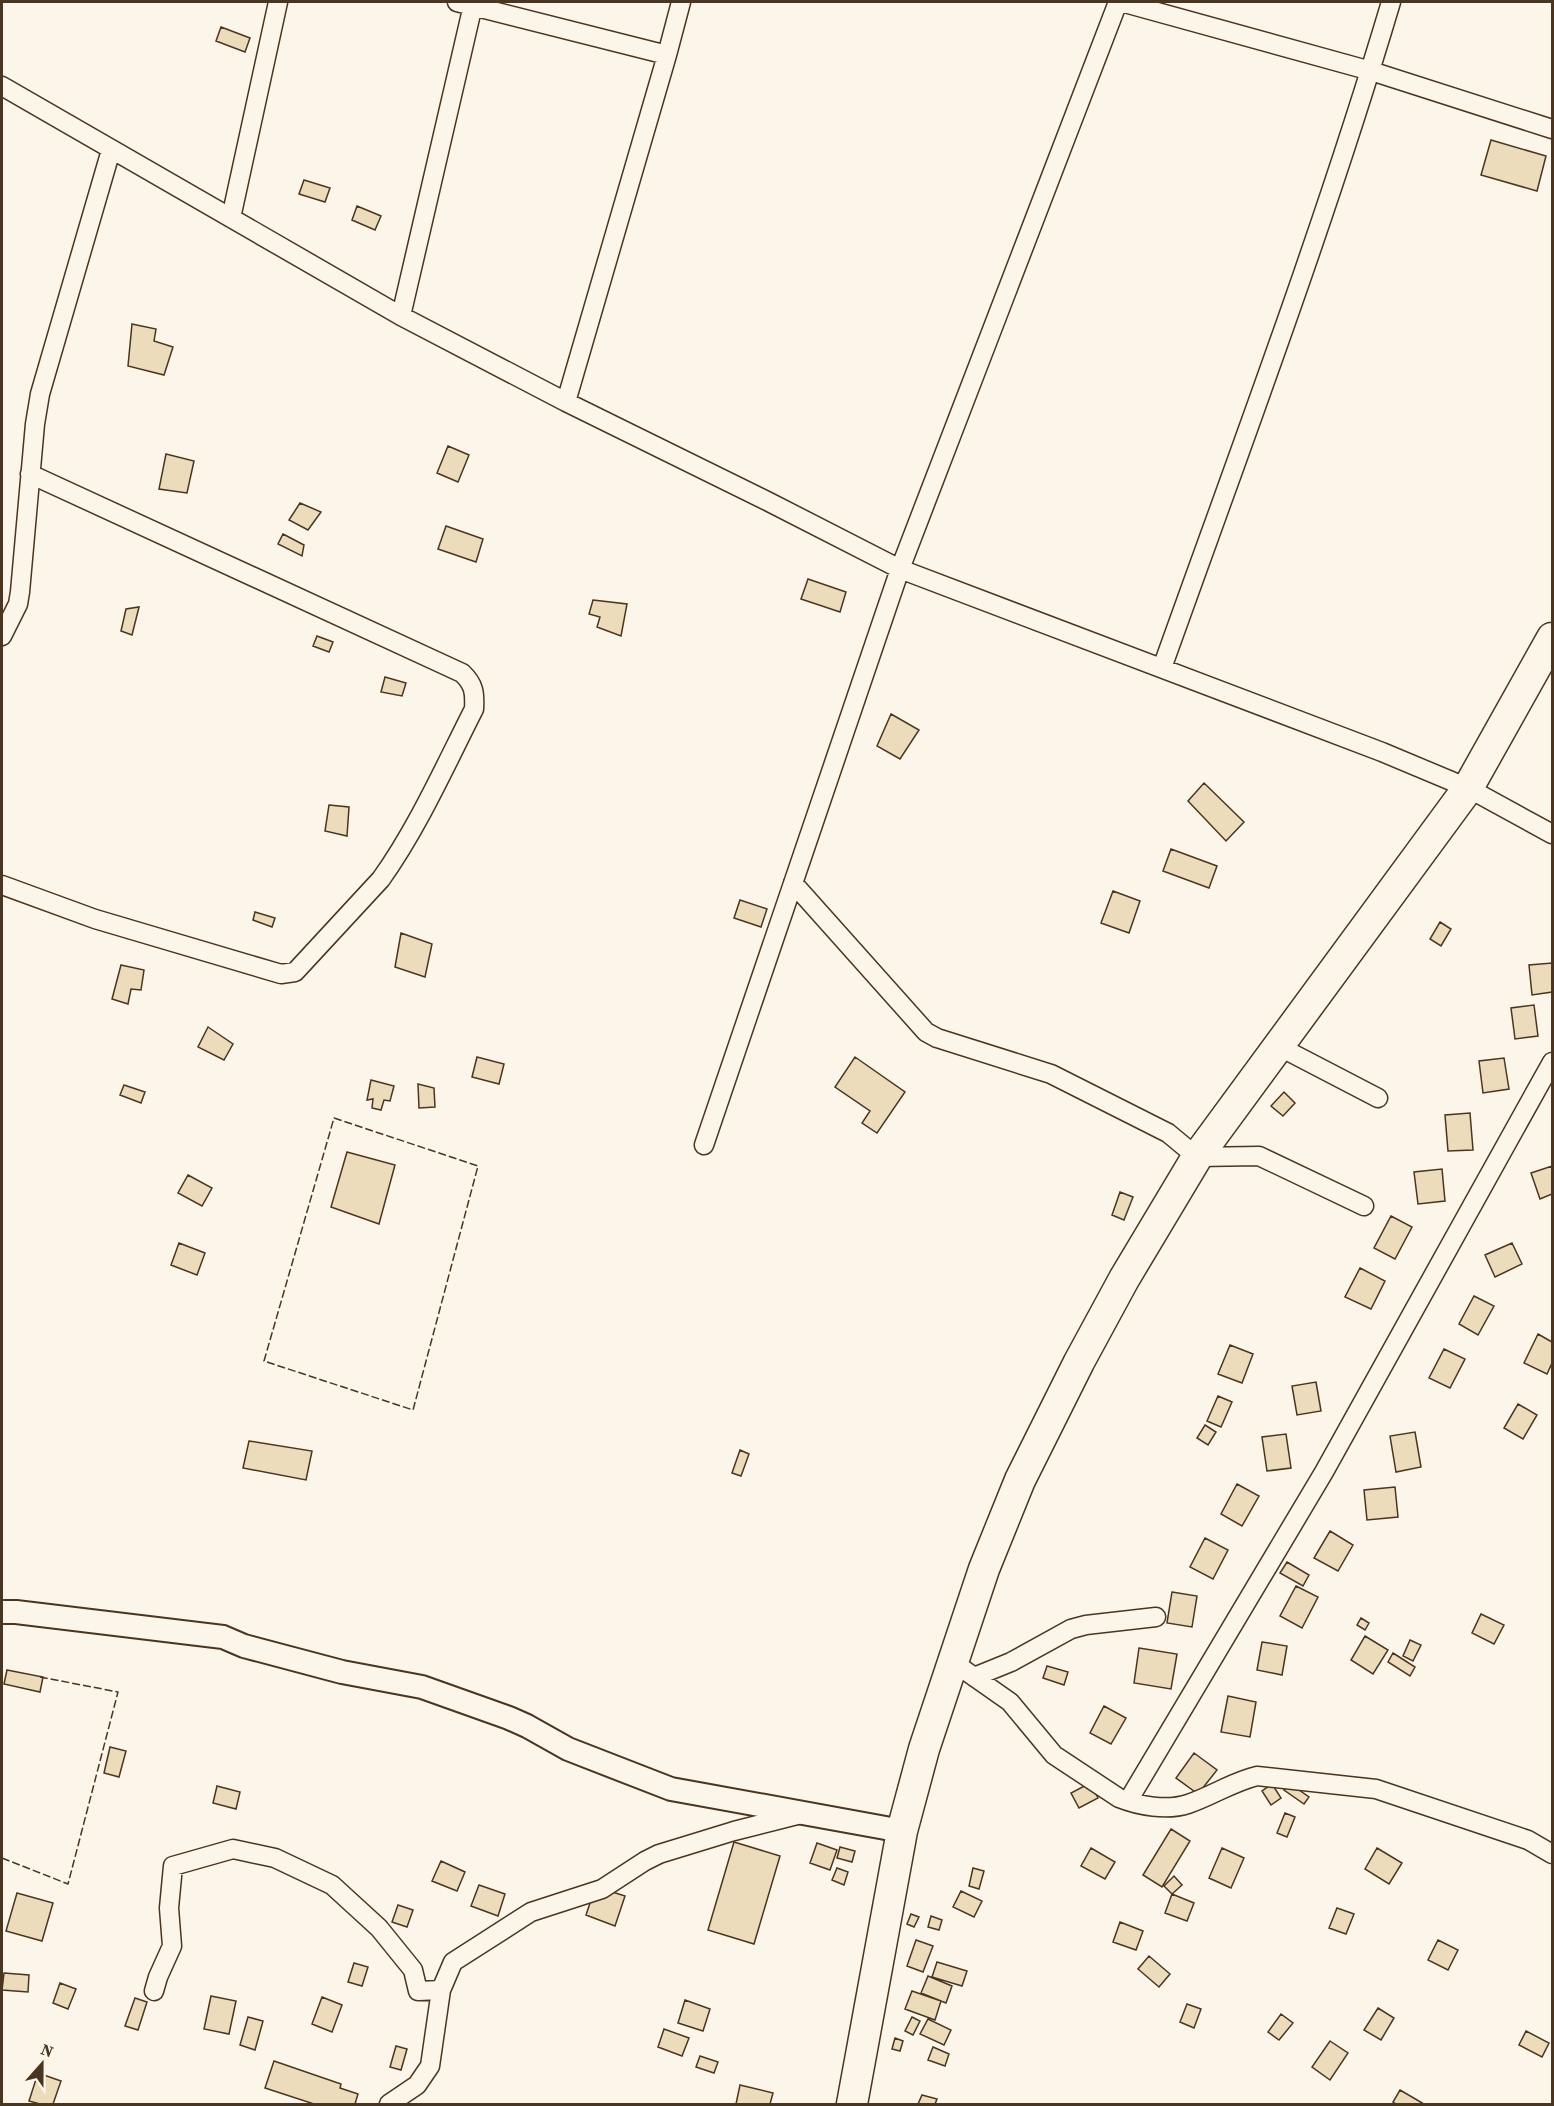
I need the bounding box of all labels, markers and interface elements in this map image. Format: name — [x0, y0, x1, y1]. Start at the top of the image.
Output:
north arrow — [12, 2034, 72, 2094]
text: N — [38, 2038, 57, 2062]

